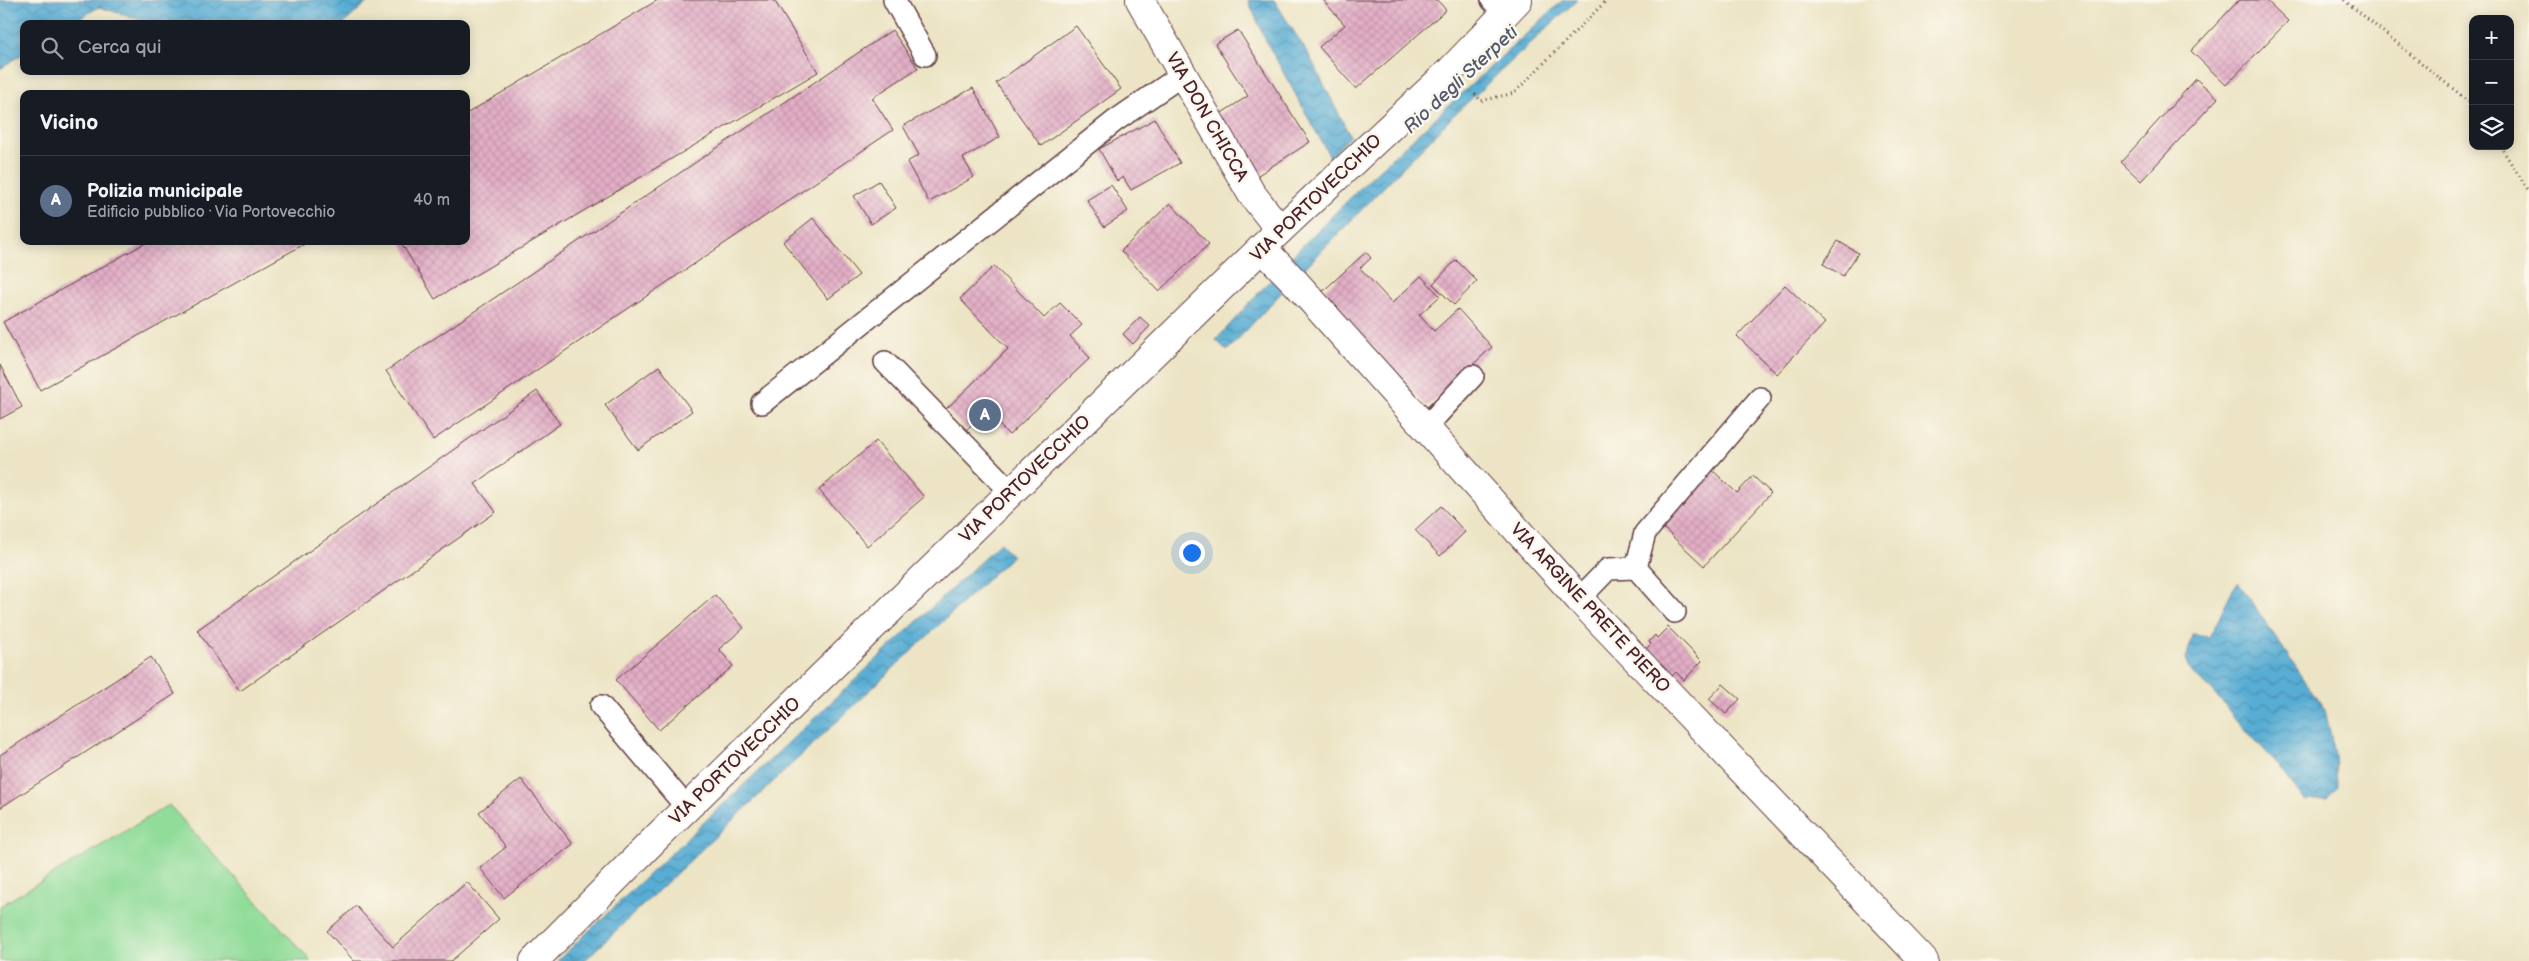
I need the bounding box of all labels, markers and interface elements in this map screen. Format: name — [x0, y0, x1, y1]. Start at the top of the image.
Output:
map controls — [2469, 15, 2514, 150]
button: + — [2469, 15, 2514, 60]
search box — [20, 20, 470, 75]
water label: Rio degli Sterpeti — [1399, 21, 1523, 139]
icon: search — [38, 34, 66, 62]
text: Cerca qui — [78, 36, 161, 59]
street label: VIA DON CHICCA — [1161, 49, 1253, 185]
button: − — [2469, 60, 2514, 105]
button: layers — [2469, 105, 2514, 150]
text: Vicino — [40, 110, 98, 135]
street label: VIA PORTOVECCHIO — [1246, 130, 1386, 266]
text: Polizia municipale — [87, 180, 243, 203]
text: A — [51, 191, 61, 210]
text: 40 m — [413, 191, 450, 210]
text: Edificio pubblico · Via Portovecchio — [87, 203, 335, 222]
pin: A — [969, 396, 1001, 434]
street label: VIA PORTOVECCHIO — [955, 411, 1095, 547]
street label: VIA ARGINE PRETE PIERO — [1506, 519, 1674, 697]
your location — [1179, 540, 1205, 566]
street label: VIA PORTOVECCHIO — [665, 693, 805, 829]

